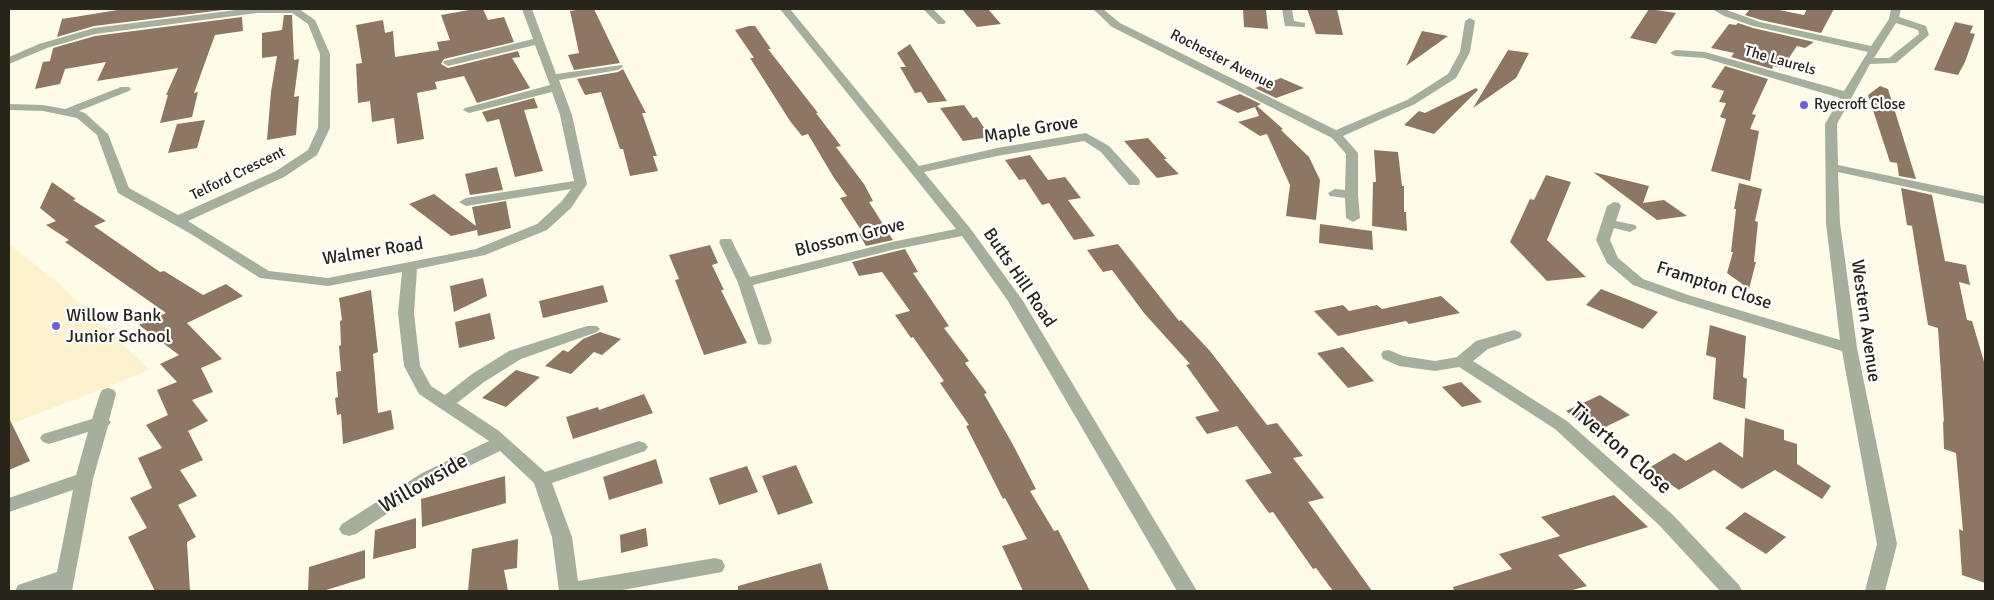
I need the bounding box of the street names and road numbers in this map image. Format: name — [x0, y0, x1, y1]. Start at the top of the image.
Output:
street label: Rochester Avenue — [1167, 26, 1277, 94]
street label: The Laurels — [1742, 42, 1818, 80]
street label: Maple Grove — [982, 112, 1080, 148]
street label: Telford Crescent — [188, 143, 288, 205]
street label: Blossom Grove — [793, 214, 907, 262]
street label: Butts Hill Road — [978, 224, 1060, 332]
street label: Walmer Road — [321, 233, 425, 271]
street label: Frampton Close — [1654, 257, 1774, 315]
street label: Western Avenue — [1846, 258, 1884, 384]
street label: Tiverton Close — [1564, 398, 1676, 500]
street label: Willowside — [375, 449, 473, 519]

